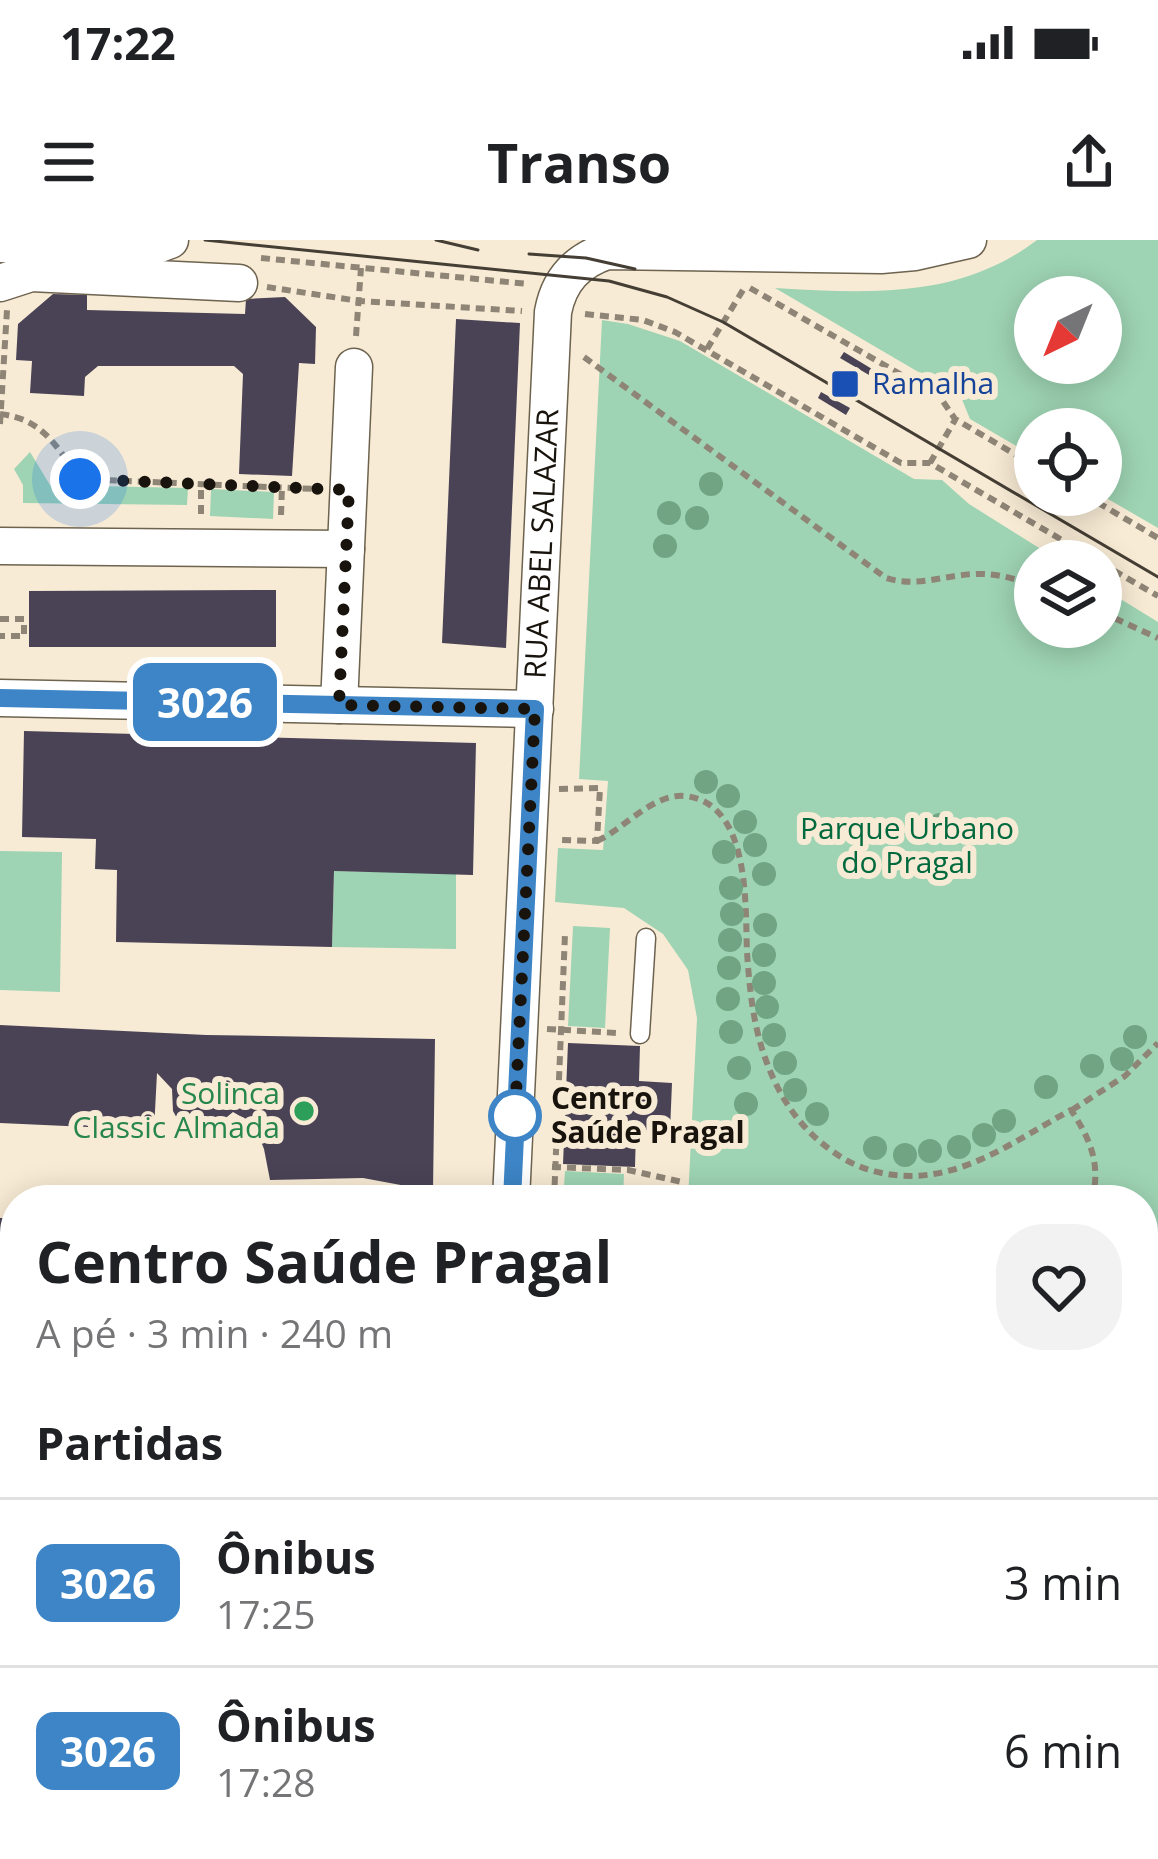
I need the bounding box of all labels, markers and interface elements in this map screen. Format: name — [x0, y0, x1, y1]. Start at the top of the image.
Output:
text: 17:22 — [60, 12, 176, 73]
text: Transo — [487, 125, 671, 199]
icon: menu — [36, 129, 102, 195]
icon: share — [1056, 129, 1122, 195]
north arrow — [1014, 276, 1122, 384]
map controls — [1014, 276, 1122, 648]
place label: Ramalha — [872, 362, 994, 403]
marker: Ramalha — [829, 368, 861, 400]
street label: RUA ABEL SALAZAR — [514, 407, 567, 680]
button: locate — [1014, 408, 1122, 516]
your location — [50, 449, 110, 509]
button: layers — [1014, 540, 1122, 648]
line badge: 3026 — [121, 663, 289, 741]
text: 3026 — [157, 673, 253, 730]
park label: Parque Urbano do Pragal — [800, 807, 1014, 882]
place label: Solinca Classic Almada — [73, 1072, 280, 1147]
place label: Centro Saúde Pragal — [551, 1077, 745, 1152]
marker: Centro Saúde Pragal — [490, 1091, 540, 1141]
marker: Solinca Classic Almada — [291, 1098, 317, 1124]
text: Centro Saúde Pragal — [36, 1222, 612, 1300]
button: heart — [996, 1224, 1122, 1350]
text: A pé · 3 min · 240 m — [36, 1306, 393, 1359]
text: Partidas — [36, 1412, 223, 1473]
text: Ônibus — [216, 1526, 376, 1587]
text: 3 min — [1004, 1552, 1122, 1613]
text: 3026 — [60, 1554, 156, 1611]
text: 17:25 — [216, 1587, 316, 1640]
text: Ônibus — [216, 1694, 376, 1755]
text: 6 min — [1004, 1720, 1122, 1781]
text: 3026 — [60, 1722, 156, 1779]
text: 17:28 — [216, 1755, 316, 1808]

